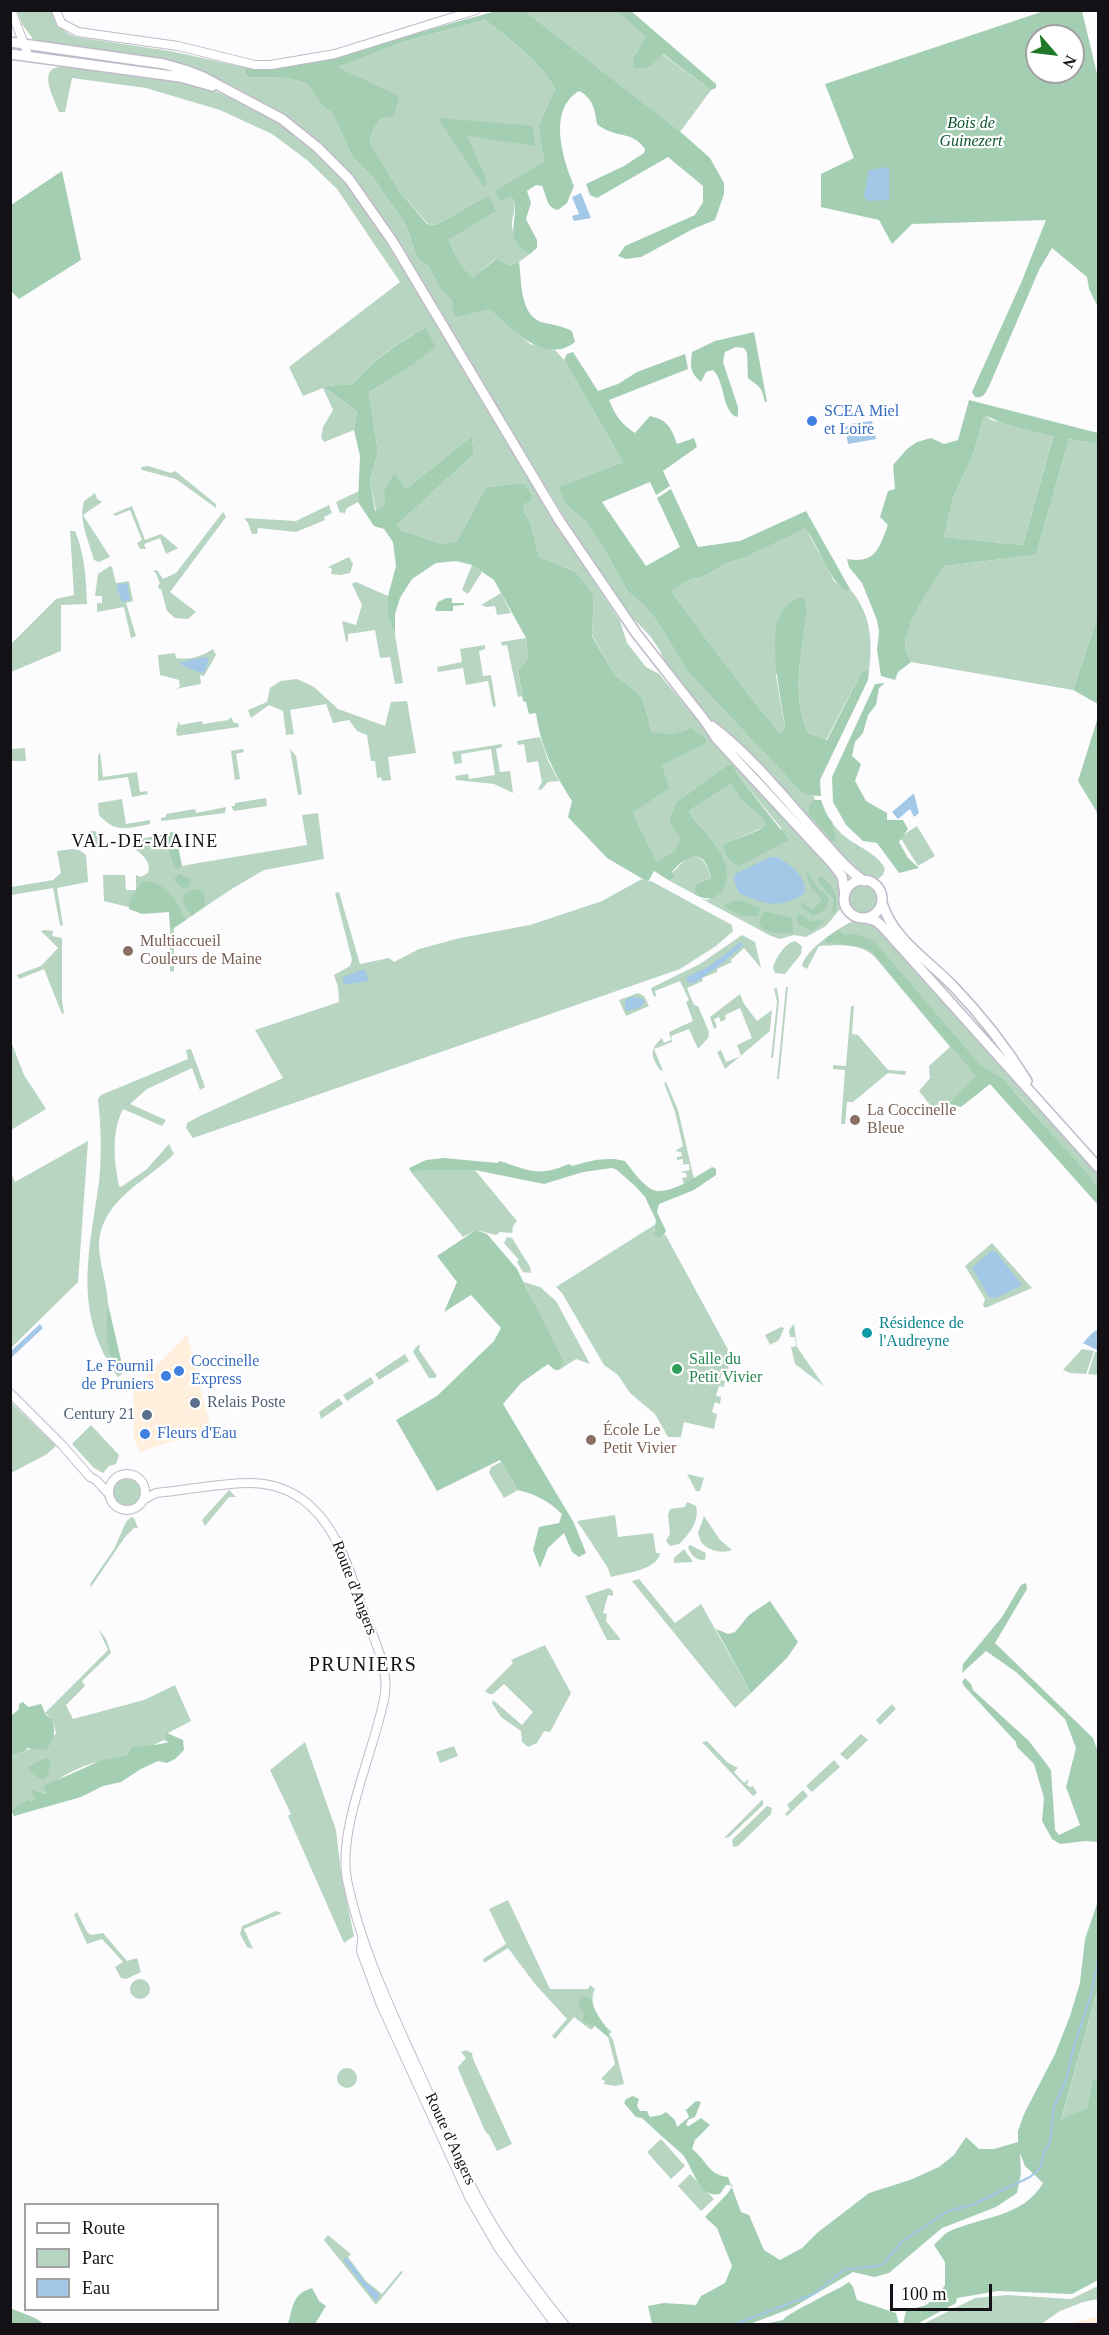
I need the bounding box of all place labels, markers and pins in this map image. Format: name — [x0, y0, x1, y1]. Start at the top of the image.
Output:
place label: SCEA Miel et Loire — [824, 402, 899, 440]
marker: SCEA Miel et Loire — [805, 414, 819, 428]
place label: Multiaccueil Couleurs de Maine — [140, 932, 262, 970]
marker: Multiaccueil Couleurs de Maine — [121, 944, 135, 958]
place label: La Coccinelle Bleue — [867, 1101, 956, 1139]
marker: La Coccinelle Bleue — [848, 1113, 862, 1127]
place label: Résidence de l'Audreyne — [879, 1314, 964, 1352]
marker: Résidence de l'Audreyne — [860, 1326, 874, 1340]
place label: Salle du Petit Vivier — [689, 1350, 762, 1388]
place label: Coccinelle Express — [191, 1352, 259, 1390]
place label: Le Fournil de Pruniers — [82, 1357, 154, 1395]
marker: Salle du Petit Vivier — [670, 1362, 684, 1376]
marker: Coccinelle Express — [172, 1364, 186, 1378]
marker: Le Fournil de Pruniers — [159, 1369, 173, 1383]
place label: Relais Poste — [207, 1393, 286, 1413]
marker: Relais Poste — [188, 1396, 202, 1410]
place label: Century 21 — [63, 1405, 135, 1425]
marker: Century 21 — [140, 1408, 154, 1422]
place label: École Le Petit Vivier — [603, 1421, 676, 1459]
place label: Fleurs d'Eau — [157, 1424, 237, 1444]
marker: Fleurs d'Eau — [138, 1427, 152, 1441]
marker: École Le Petit Vivier — [584, 1433, 598, 1447]

